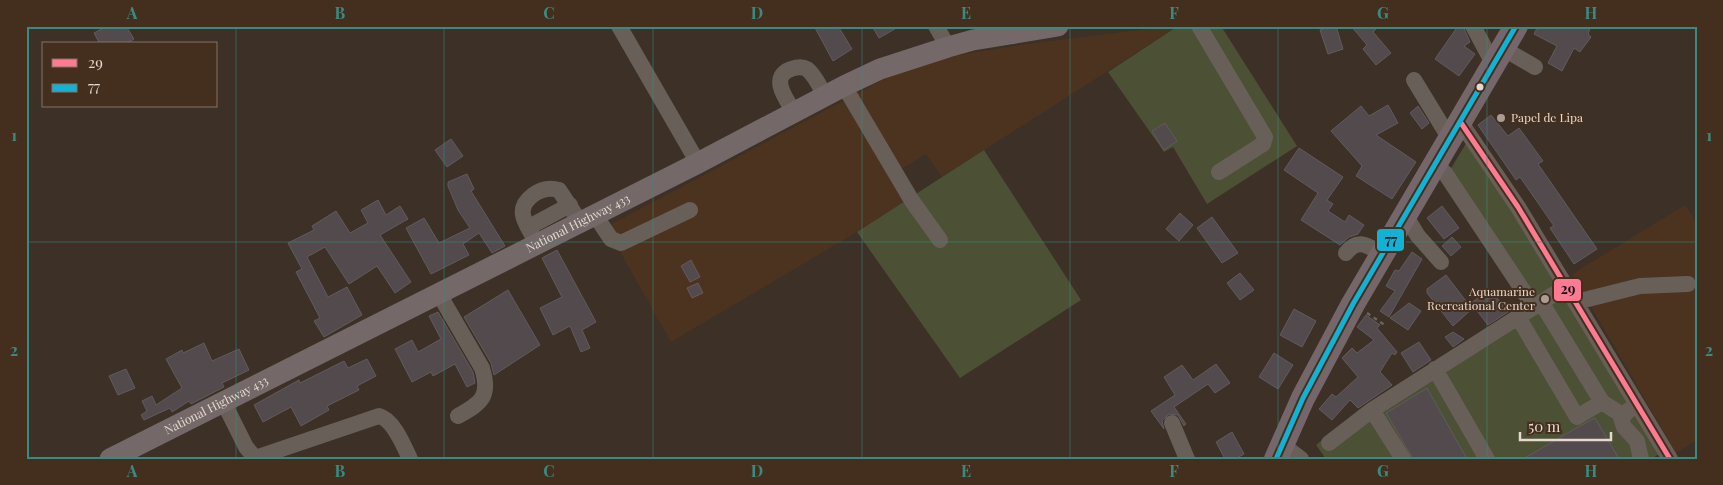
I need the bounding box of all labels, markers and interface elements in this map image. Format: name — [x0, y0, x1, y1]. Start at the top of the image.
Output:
text: A — [126, 2, 138, 23]
text: B — [335, 2, 346, 23]
text: C — [543, 2, 555, 23]
text: D — [751, 2, 763, 23]
text: E — [961, 2, 971, 23]
text: F — [1169, 2, 1179, 23]
text: G — [1377, 2, 1389, 23]
text: H — [1585, 2, 1598, 23]
legend — [42, 42, 218, 108]
text: 29 — [88, 52, 103, 72]
text: 77 — [88, 76, 100, 96]
unlabelled marker — [1475, 82, 1485, 92]
place label: Papel de Lipa — [1511, 109, 1583, 125]
marker: Papel de Lipa — [1495, 112, 1507, 124]
text: 1 — [11, 124, 17, 145]
text: 1 — [1706, 124, 1712, 145]
street label: National Highway 433 — [523, 190, 632, 255]
line badge: 77 — [1376, 228, 1405, 252]
text: 77 — [1385, 230, 1398, 249]
line badge: 29 — [1553, 278, 1582, 302]
text: 29 — [1560, 279, 1576, 298]
place label: Aquamarine Recreational Center — [1427, 283, 1536, 313]
marker: Aquamarine Recreational Center — [1539, 293, 1551, 305]
text: 2 — [10, 339, 18, 360]
text: 2 — [1705, 339, 1713, 360]
street label: National Highway 433 — [161, 372, 270, 437]
scale bar — [1520, 410, 1612, 442]
text: 50 m — [1528, 416, 1561, 436]
text: A — [126, 460, 138, 481]
text: B — [335, 460, 346, 481]
text: C — [543, 460, 555, 481]
text: D — [751, 460, 763, 481]
text: E — [961, 460, 971, 481]
text: F — [1169, 460, 1179, 481]
text: G — [1377, 460, 1389, 481]
text: H — [1585, 460, 1598, 481]

